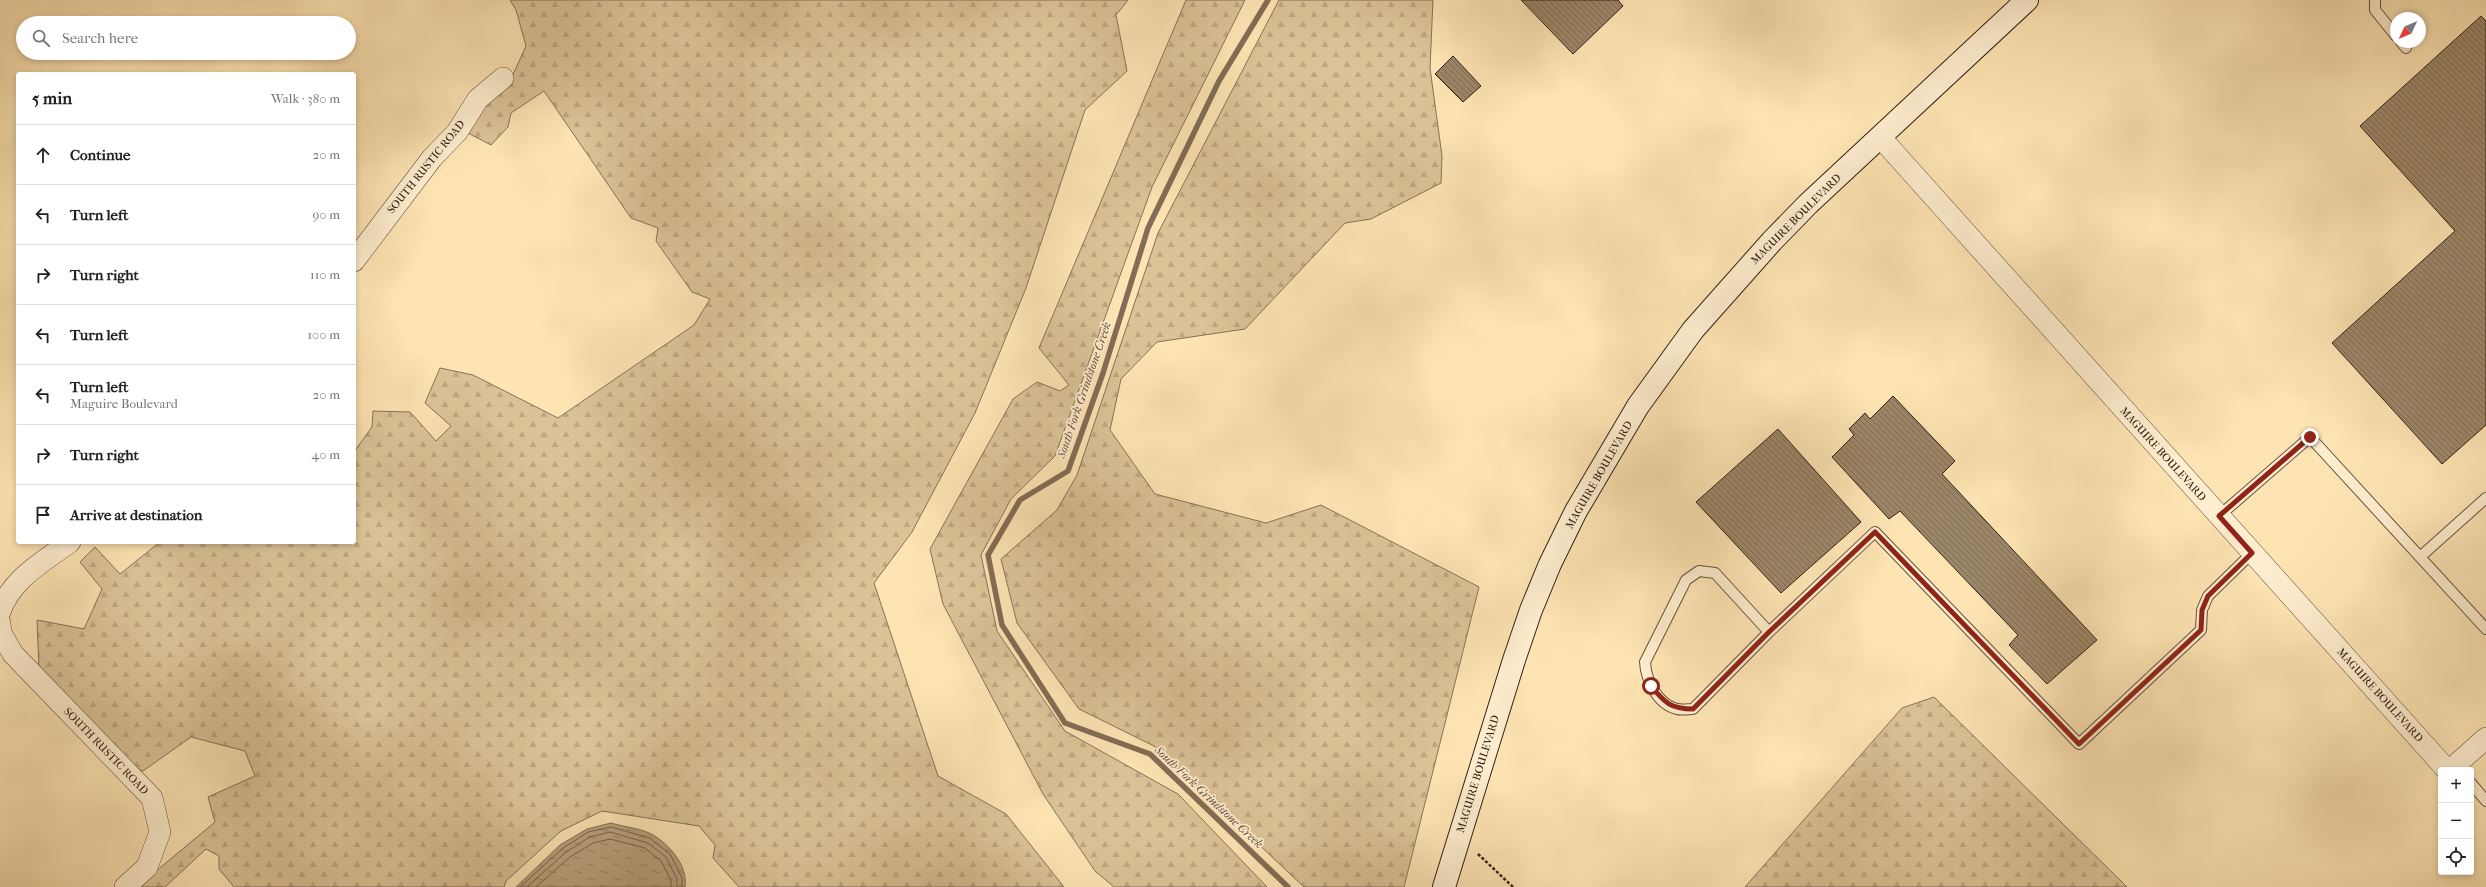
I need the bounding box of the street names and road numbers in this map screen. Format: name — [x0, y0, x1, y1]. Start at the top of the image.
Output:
street label: SOUTH RUSTIC ROAD — [384, 118, 468, 216]
street label: MAGUIRE BOULEVARD — [1748, 171, 1844, 267]
street label: MAGUIRE BOULEVARD — [2117, 404, 2209, 504]
street label: MAGUIRE BOULEVARD — [1563, 419, 1635, 531]
street label: MAGUIRE BOULEVARD — [2334, 645, 2426, 745]
street label: SOUTH RUSTIC ROAD — [61, 705, 151, 797]
street label: MAGUIRE BOULEVARD — [1454, 714, 1502, 834]

